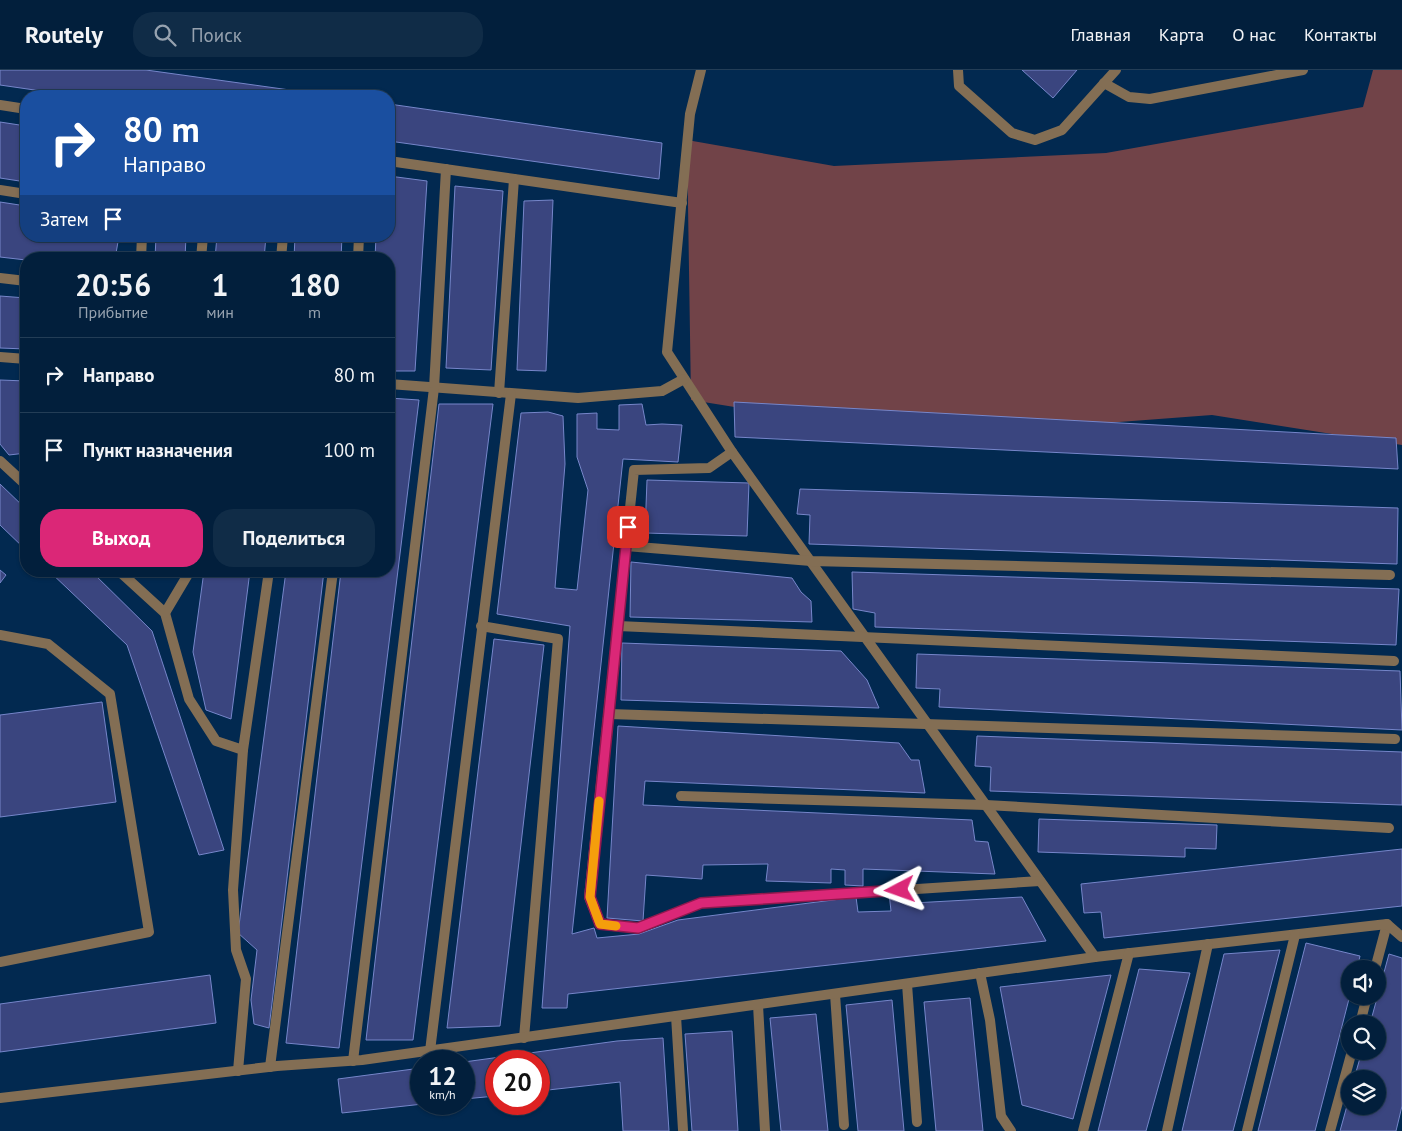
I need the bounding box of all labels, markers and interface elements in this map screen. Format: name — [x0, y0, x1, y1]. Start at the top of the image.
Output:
search box — [133, 12, 483, 57]
text: Routely — [25, 19, 103, 50]
icon: search — [151, 21, 179, 49]
text: Поиск — [191, 23, 242, 47]
text: Главная — [1070, 23, 1131, 46]
text: Карта — [1159, 23, 1204, 46]
text: О нас — [1232, 23, 1276, 46]
text: Контакты — [1304, 23, 1377, 46]
text: 80 m — [123, 106, 200, 152]
icon: right — [40, 110, 105, 175]
text: Направо — [123, 150, 206, 178]
icon: arrive — [99, 205, 127, 233]
text: Затем — [40, 207, 89, 231]
text: 20:56 — [75, 265, 151, 304]
text: 1 — [212, 265, 229, 304]
text: 180 — [289, 265, 340, 304]
text: Прибытие — [78, 302, 148, 322]
text: мин — [206, 302, 234, 322]
text: m — [308, 302, 321, 322]
icon: right — [40, 361, 68, 389]
text: Направо — [83, 363, 154, 387]
text: 80 m — [334, 363, 375, 387]
icon: arrive — [40, 436, 68, 464]
text: Пункт назначения — [83, 438, 233, 462]
text: 100 m — [323, 438, 375, 462]
pin — [607, 506, 649, 548]
button: Выход — [40, 509, 203, 567]
button: Поделиться — [213, 509, 375, 567]
icon: arrive — [614, 513, 642, 541]
position arrow — [873, 863, 925, 915]
map controls — [1341, 960, 1386, 1115]
button: sound — [1341, 960, 1386, 1005]
button: search — [1341, 1015, 1386, 1060]
speed limit sign: 20 — [485, 1050, 550, 1115]
text: 12 — [428, 1060, 457, 1092]
button: layers — [1341, 1070, 1386, 1115]
text: km/h — [429, 1087, 456, 1102]

